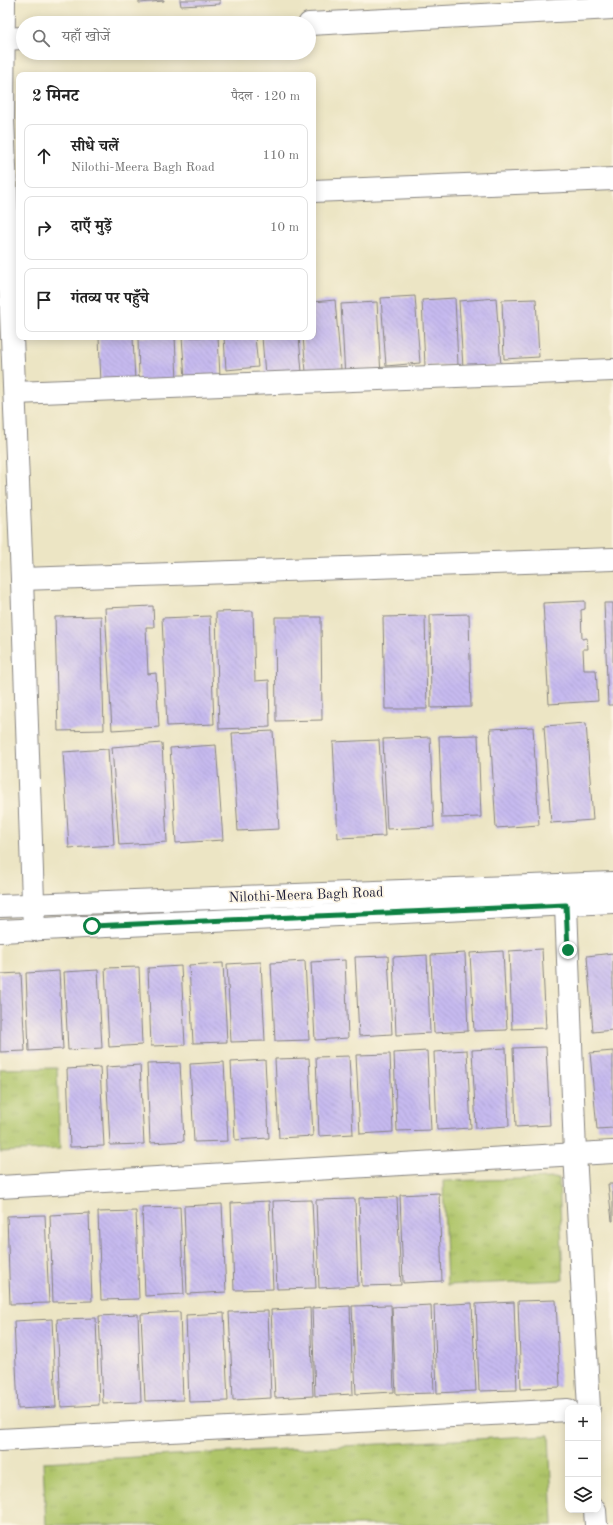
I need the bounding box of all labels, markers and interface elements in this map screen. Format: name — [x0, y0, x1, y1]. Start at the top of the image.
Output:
search box — [16, 16, 316, 60]
icon: search — [30, 27, 52, 49]
text: यहाँ खोजें — [62, 30, 110, 45]
text: 2 मिनट — [32, 88, 79, 105]
text: पैदल · 120 m — [231, 90, 300, 103]
text: सीधे चलें — [71, 140, 119, 155]
icon: ahead — [33, 145, 55, 167]
text: 110 m — [262, 149, 299, 162]
text: Nilothi-Meera Bagh Road — [71, 161, 215, 174]
icon: right — [33, 217, 55, 239]
text: दाएँ मुड़ें — [71, 220, 112, 235]
text: 10 m — [270, 221, 299, 234]
icon: arrive — [33, 289, 55, 311]
text: गंतव्य पर पहुँचे — [71, 292, 149, 307]
street label: Nilothi-Meera Bagh Road — [228, 885, 384, 905]
route start — [83, 917, 101, 935]
route end — [559, 941, 577, 959]
map controls — [565, 1405, 601, 1513]
button: + — [565, 1405, 601, 1441]
button: − — [565, 1441, 601, 1477]
button: layers — [565, 1477, 601, 1513]

